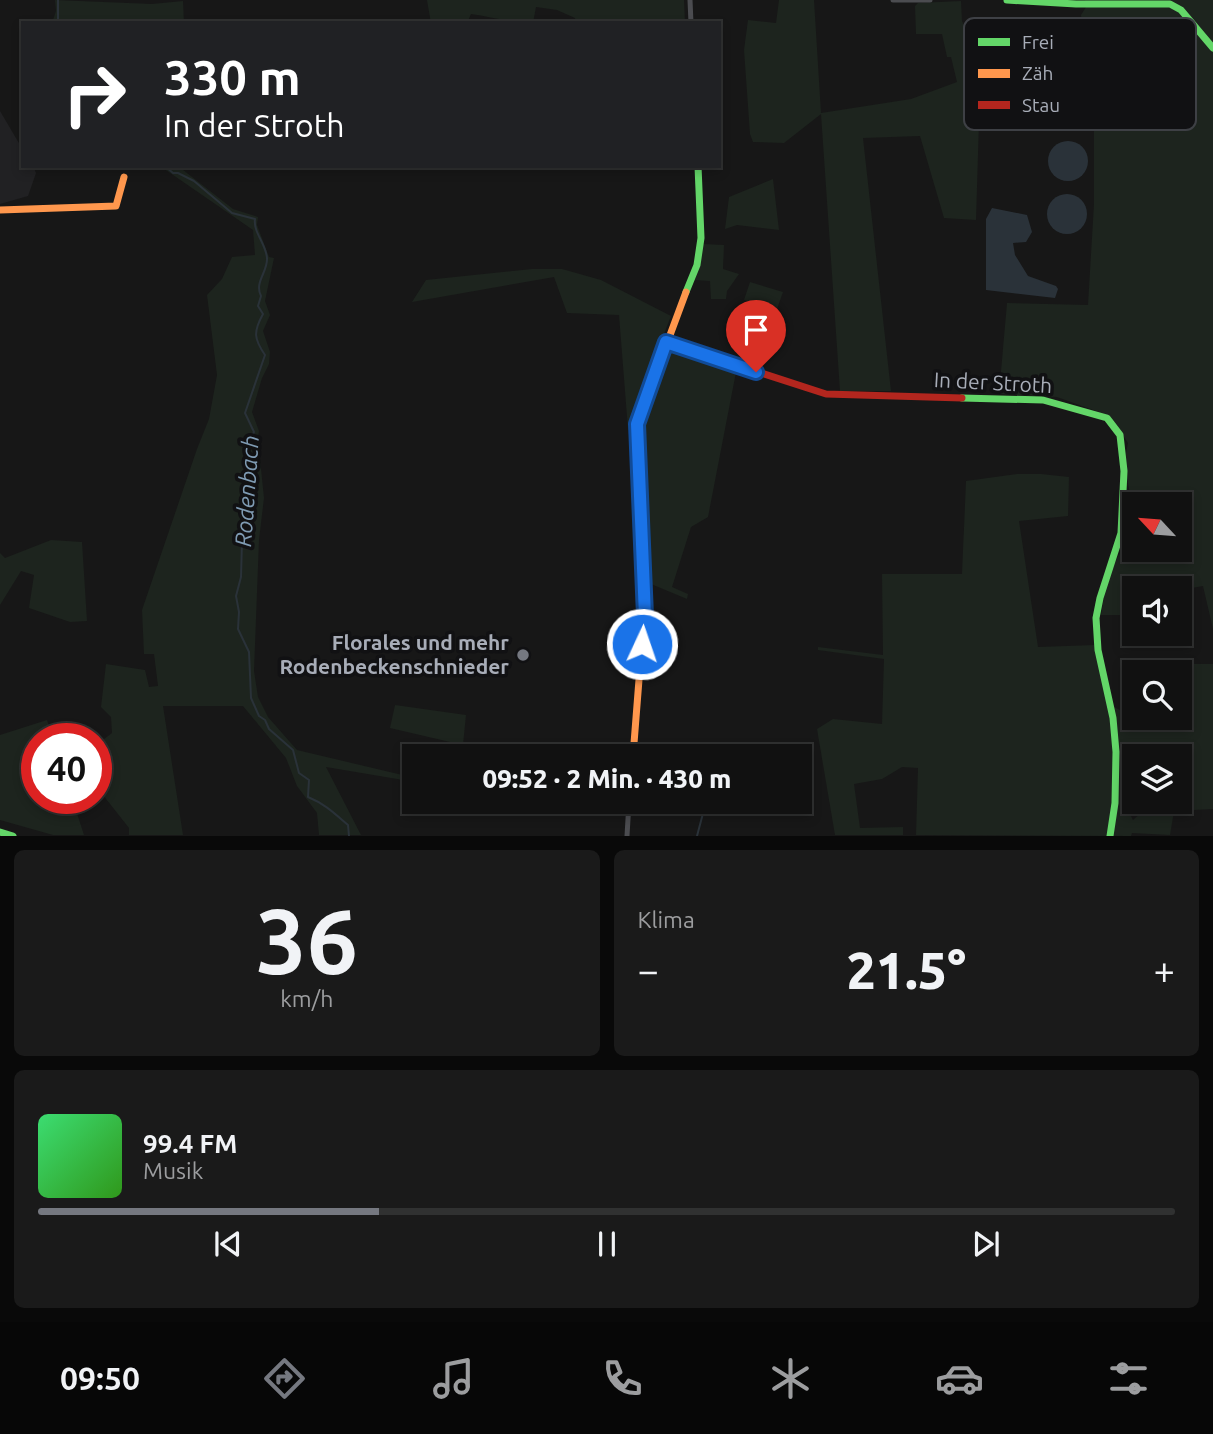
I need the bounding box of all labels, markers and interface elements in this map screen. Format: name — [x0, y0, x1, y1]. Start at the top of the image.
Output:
legend — [964, 18, 1196, 130]
text: Frei — [1022, 31, 1054, 53]
icon: right — [49, 49, 140, 140]
text: 330 m — [164, 49, 301, 104]
text: Zäh — [1022, 62, 1053, 84]
text: Stau — [1022, 94, 1060, 116]
text: In der Stroth — [164, 107, 345, 143]
pin — [726, 300, 786, 372]
icon: arrive — [737, 311, 775, 349]
street label: In der Stroth — [933, 367, 1053, 397]
water label: Rodenbach — [230, 434, 263, 548]
north arrow — [1122, 492, 1192, 562]
map controls — [1122, 492, 1192, 814]
button: sound — [1122, 576, 1192, 646]
position arrow — [605, 607, 679, 681]
place label: Florales und mehr Rodenbeckenschnieder — [280, 630, 509, 678]
marker: Florales und mehr Rodenbeckenschnieder — [515, 647, 531, 663]
button: search — [1122, 660, 1192, 730]
speed limit sign: 40 — [21, 723, 112, 814]
button: layers — [1122, 744, 1192, 814]
text: 09:52 · 2 Min. · 430 m — [483, 764, 731, 793]
text: 36 — [255, 889, 358, 991]
text: Klima — [638, 907, 695, 932]
text: 21.5° — [846, 941, 966, 999]
text: − — [638, 949, 659, 991]
text: + — [1154, 949, 1175, 991]
text: km/h — [280, 986, 333, 1011]
text: 99.4 FM — [143, 1129, 237, 1158]
text: Musik — [143, 1158, 203, 1183]
icon: previous — [209, 1225, 247, 1263]
icon: pause — [588, 1225, 626, 1263]
icon: next — [967, 1225, 1005, 1263]
icon: directions — [260, 1354, 309, 1403]
icon: music — [429, 1354, 478, 1403]
icon: phone — [598, 1354, 647, 1403]
icon: climate — [766, 1354, 815, 1403]
icon: car — [935, 1354, 984, 1403]
icon: filters — [1104, 1354, 1153, 1403]
text: 09:50 — [60, 1360, 140, 1396]

